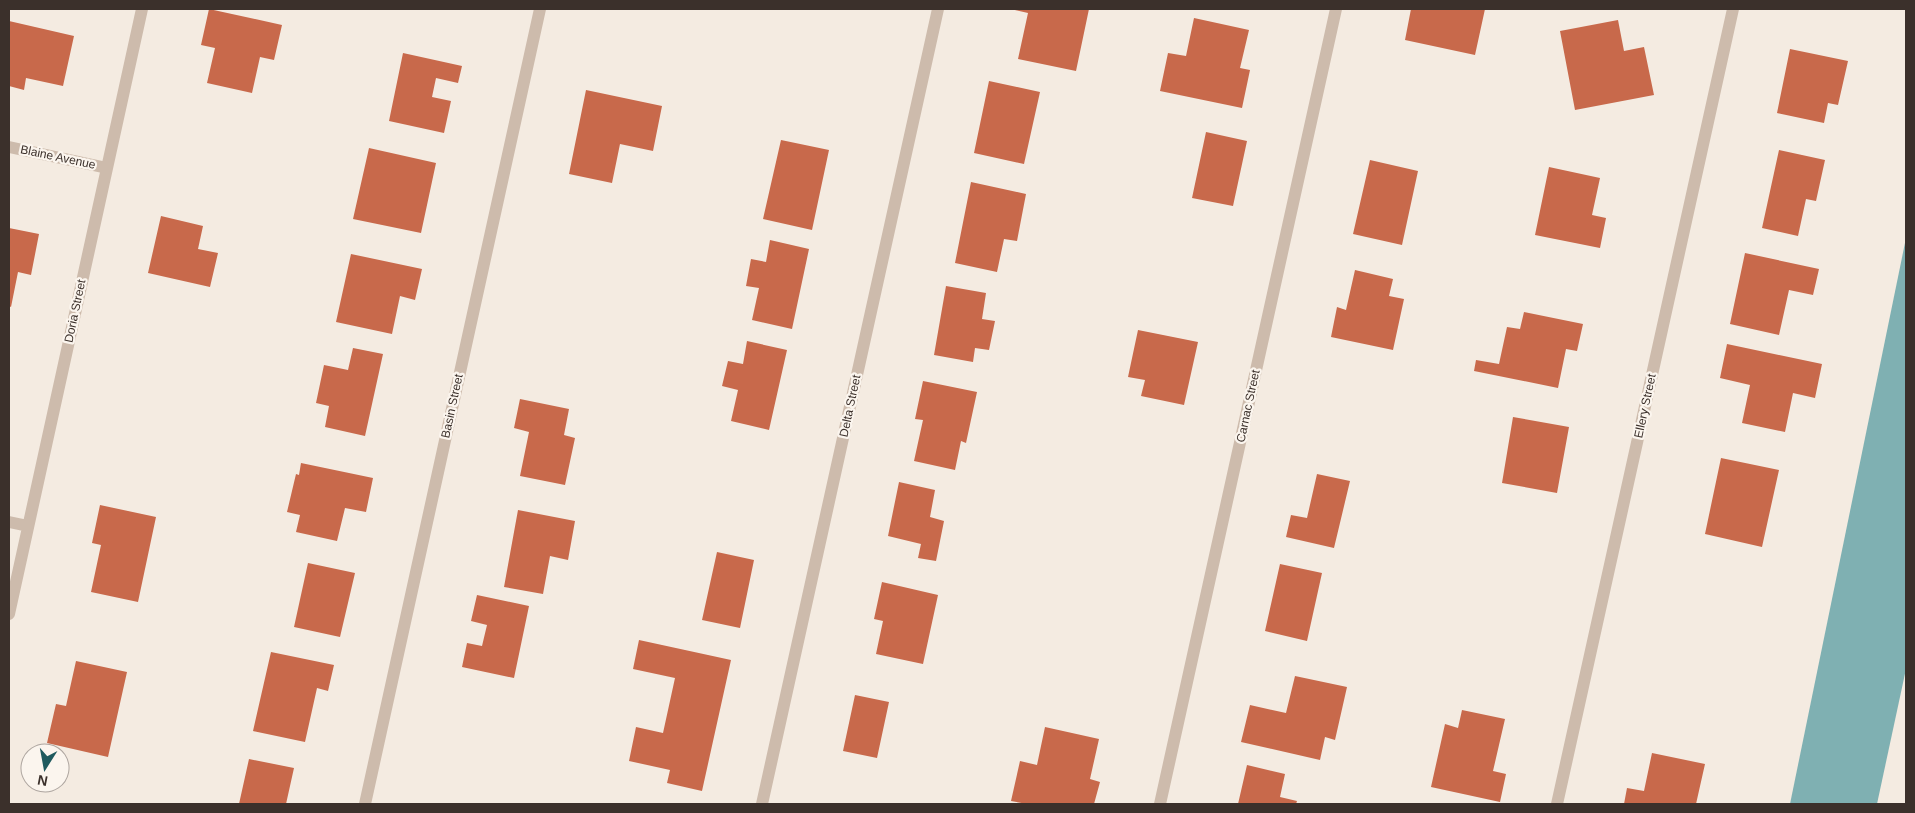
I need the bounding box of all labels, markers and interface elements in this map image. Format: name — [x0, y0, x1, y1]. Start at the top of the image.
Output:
street label: Blaine Avenue — [19, 142, 97, 172]
street label: Doria Street — [61, 278, 89, 344]
street label: Carnac Street — [1233, 368, 1263, 444]
street label: Basin Street — [438, 372, 466, 439]
street label: Ellery Street — [1631, 372, 1659, 439]
street label: Delta Street — [837, 373, 864, 438]
north arrow — [20, 743, 70, 793]
text: N — [36, 772, 49, 790]

